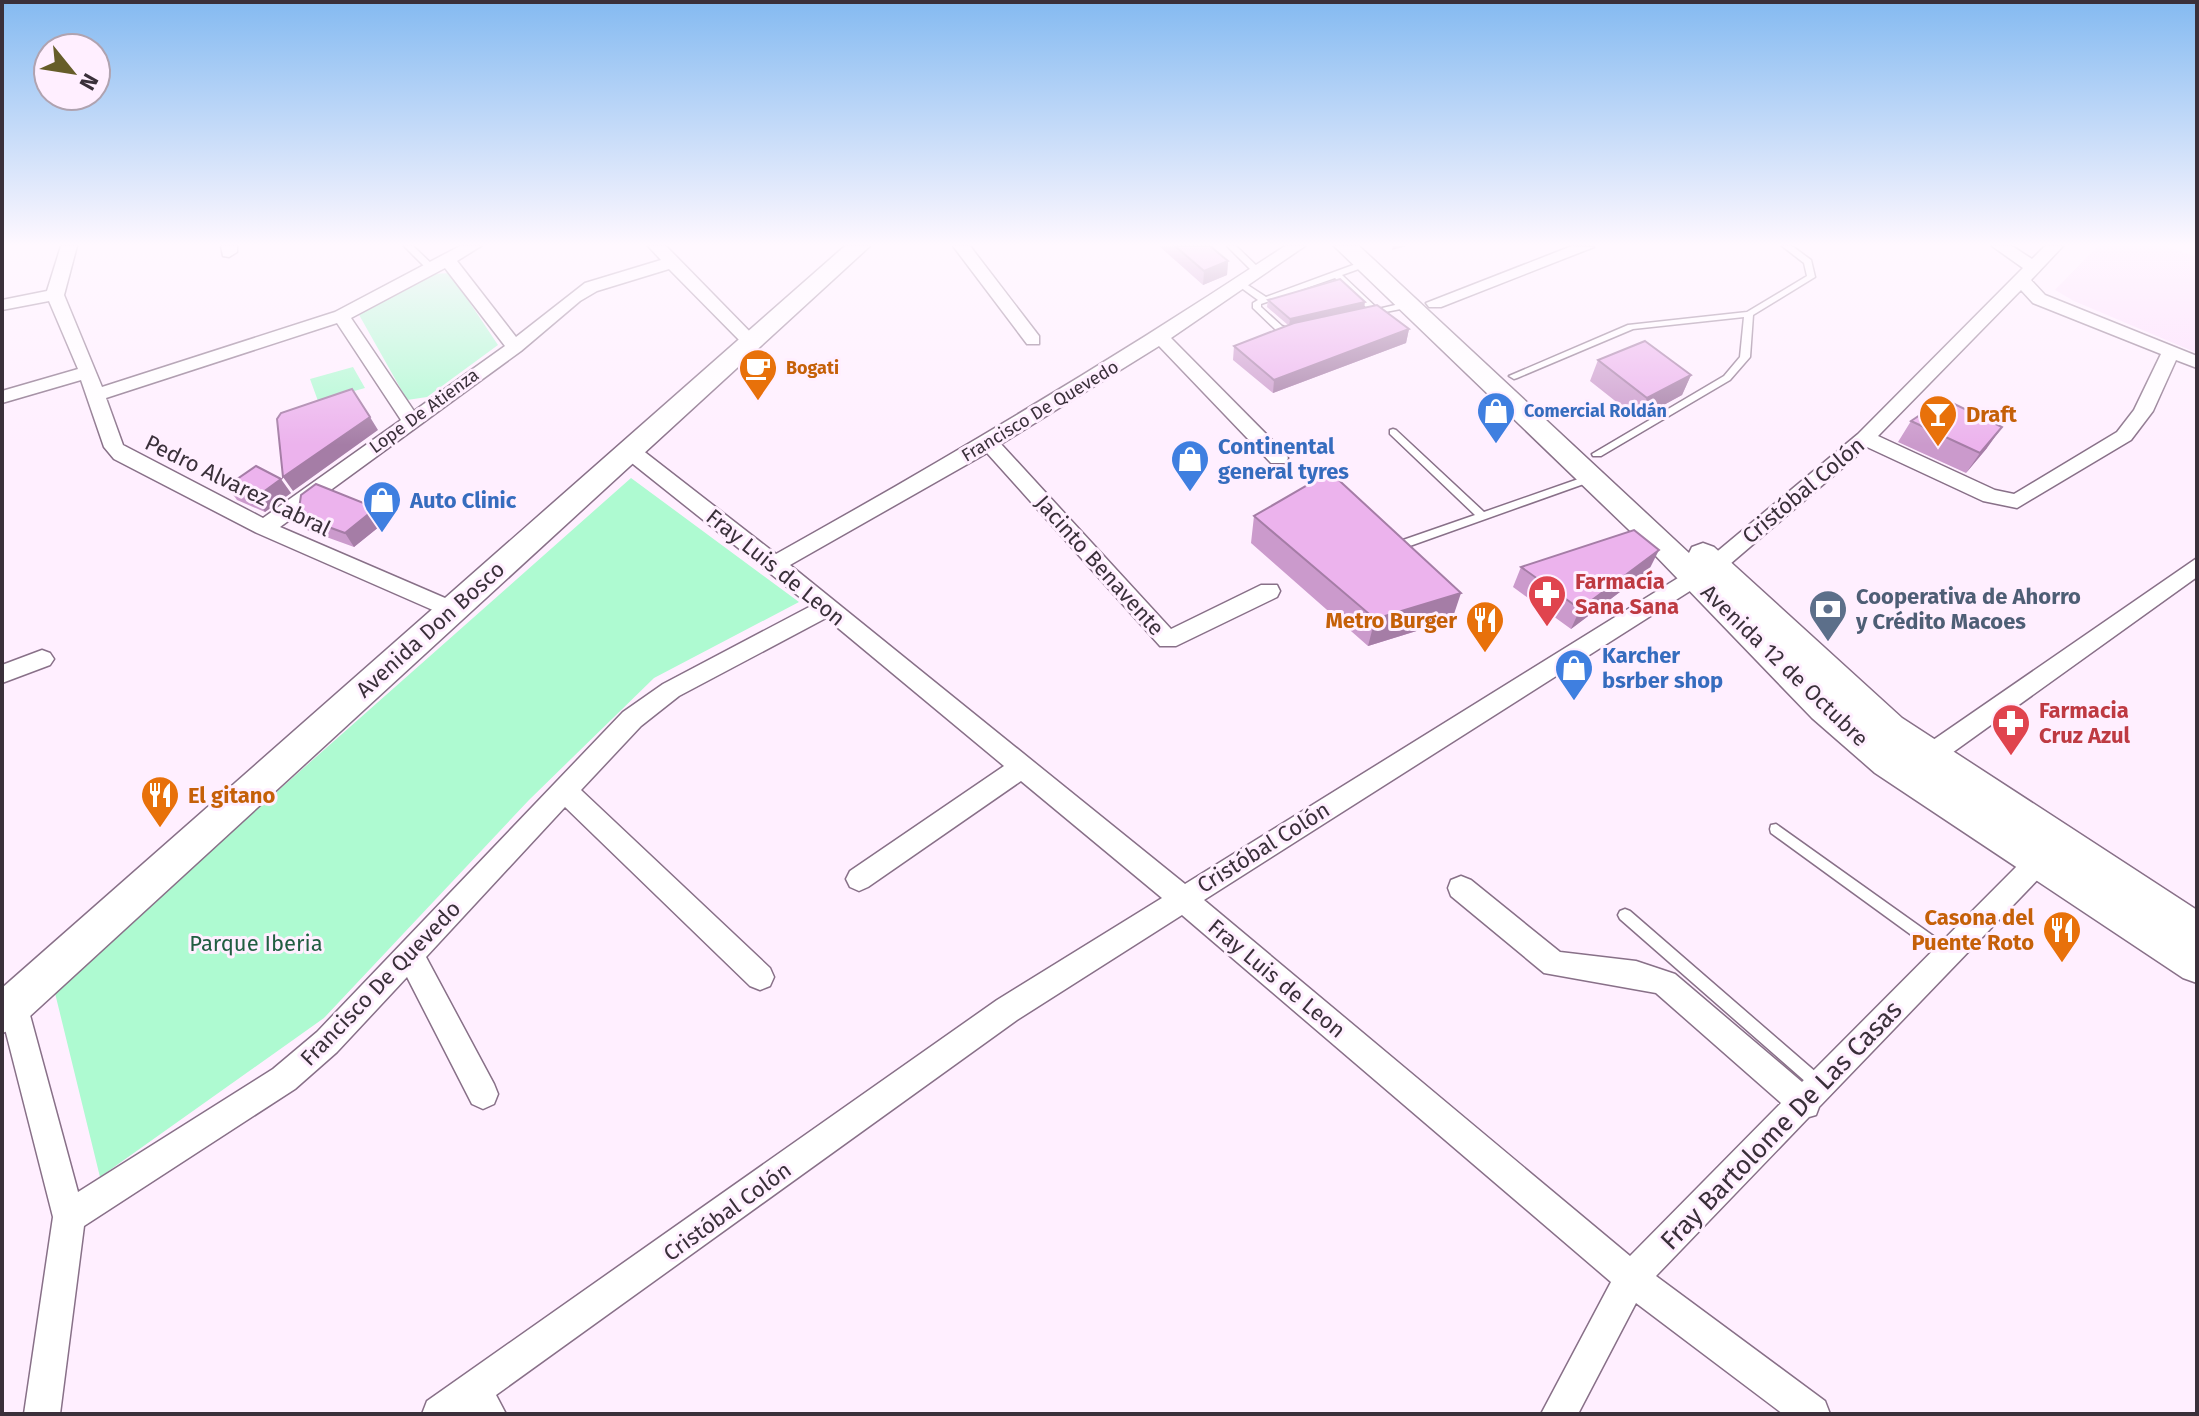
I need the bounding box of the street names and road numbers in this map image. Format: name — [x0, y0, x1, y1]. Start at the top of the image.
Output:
street label: Francisco De Quevedo — [958, 355, 1122, 467]
street label: Lope De Atienza — [365, 364, 483, 458]
street label: Pedro Alvarez Cabral — [141, 429, 335, 542]
street label: Cristóbal Colón — [1737, 431, 1870, 549]
street label: Jacinto Benavente — [1029, 490, 1170, 641]
street label: Fray Luis de Leon — [701, 503, 851, 632]
street label: Avenida Don Bosco — [350, 556, 510, 703]
street label: Avenida 12 de Octubre — [1695, 579, 1874, 752]
street label: Cristóbal Colón — [1192, 796, 1334, 899]
street label: Francisco De Quevedo — [295, 895, 466, 1071]
street label: Fray Luis de Leon — [1203, 913, 1351, 1044]
street label: Fray Bartolome De Las Casas — [1654, 994, 1909, 1256]
street label: Cristóbal Colón — [658, 1156, 796, 1267]

